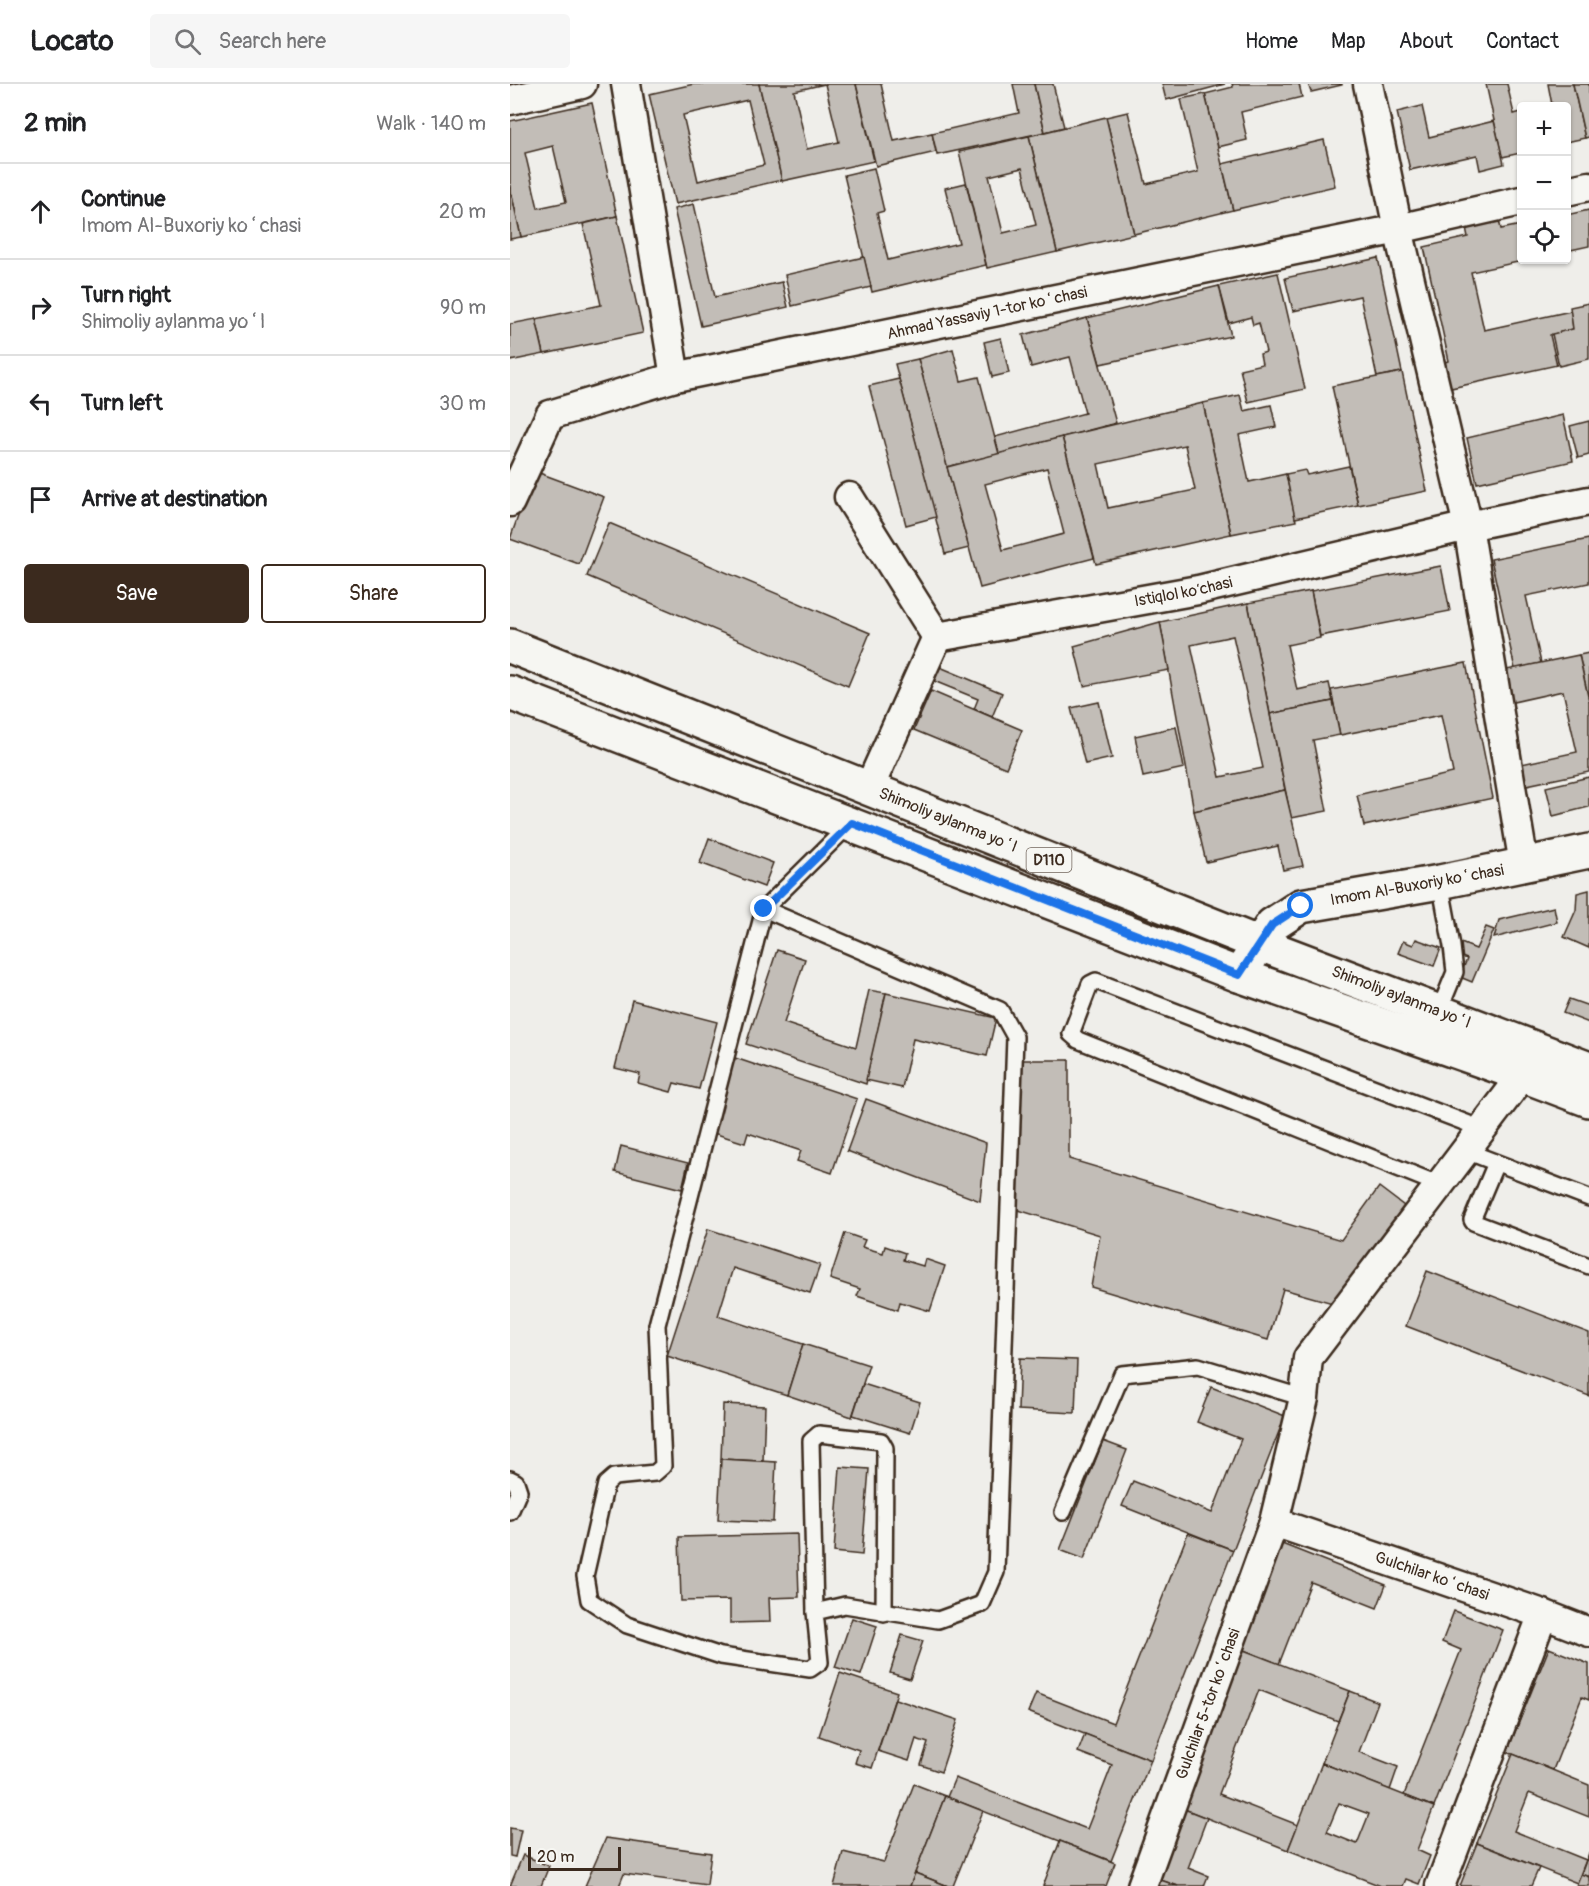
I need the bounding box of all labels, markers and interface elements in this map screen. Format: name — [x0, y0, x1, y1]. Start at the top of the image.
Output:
search box — [150, 14, 570, 68]
text: Locato — [30, 24, 114, 59]
icon: search — [171, 25, 204, 58]
text: Search here — [219, 27, 326, 55]
text: Home — [1245, 28, 1298, 55]
text: Map — [1331, 28, 1366, 55]
text: About — [1399, 28, 1453, 55]
text: Contact — [1486, 28, 1559, 55]
map controls — [1517, 102, 1571, 264]
button: + — [1517, 102, 1571, 156]
text: 2 min — [24, 107, 86, 139]
text: Walk · 140 m — [376, 111, 486, 136]
button: − — [1517, 156, 1571, 210]
text: Continue — [81, 185, 165, 213]
icon: ahead — [24, 195, 57, 228]
text: 20 m — [439, 199, 486, 224]
button: locate — [1517, 210, 1571, 264]
text: Imom Al-Buxoriy koʻchasi — [81, 213, 301, 238]
text: Turn right — [81, 281, 171, 309]
street label: Ahmad Yassaviy 1-tor koʻchasi — [885, 282, 1089, 344]
icon: right — [24, 291, 57, 324]
text: 90 m — [440, 295, 486, 320]
text: Shimoliy aylanma yoʻl — [81, 309, 265, 334]
icon: left — [24, 387, 57, 420]
text: Turn left — [81, 389, 163, 417]
text: 30 m — [439, 391, 486, 416]
icon: arrive — [24, 483, 57, 516]
text: Arrive at destination — [81, 485, 267, 513]
button: Save — [24, 564, 249, 623]
button: Share — [261, 564, 486, 623]
street label: Istiqlol ko‘chasi — [1133, 572, 1235, 611]
street label: Shimoliy aylanma yoʻl — [876, 783, 1020, 857]
road number: D110 — [1026, 848, 1072, 872]
street label: Imom Al-Buxoriy koʻchasi — [1329, 860, 1506, 910]
route start — [1287, 892, 1313, 918]
route end — [750, 895, 776, 921]
street label: Shimoliy aylanma yoʻl — [1329, 961, 1473, 1033]
street label: Gulchilar koʻchasi — [1372, 1547, 1492, 1605]
street label: Gulchilar 5-tor koʻchasi — [1171, 1626, 1245, 1782]
scale bar — [528, 1844, 621, 1872]
text: 20 m — [537, 1847, 575, 1867]

